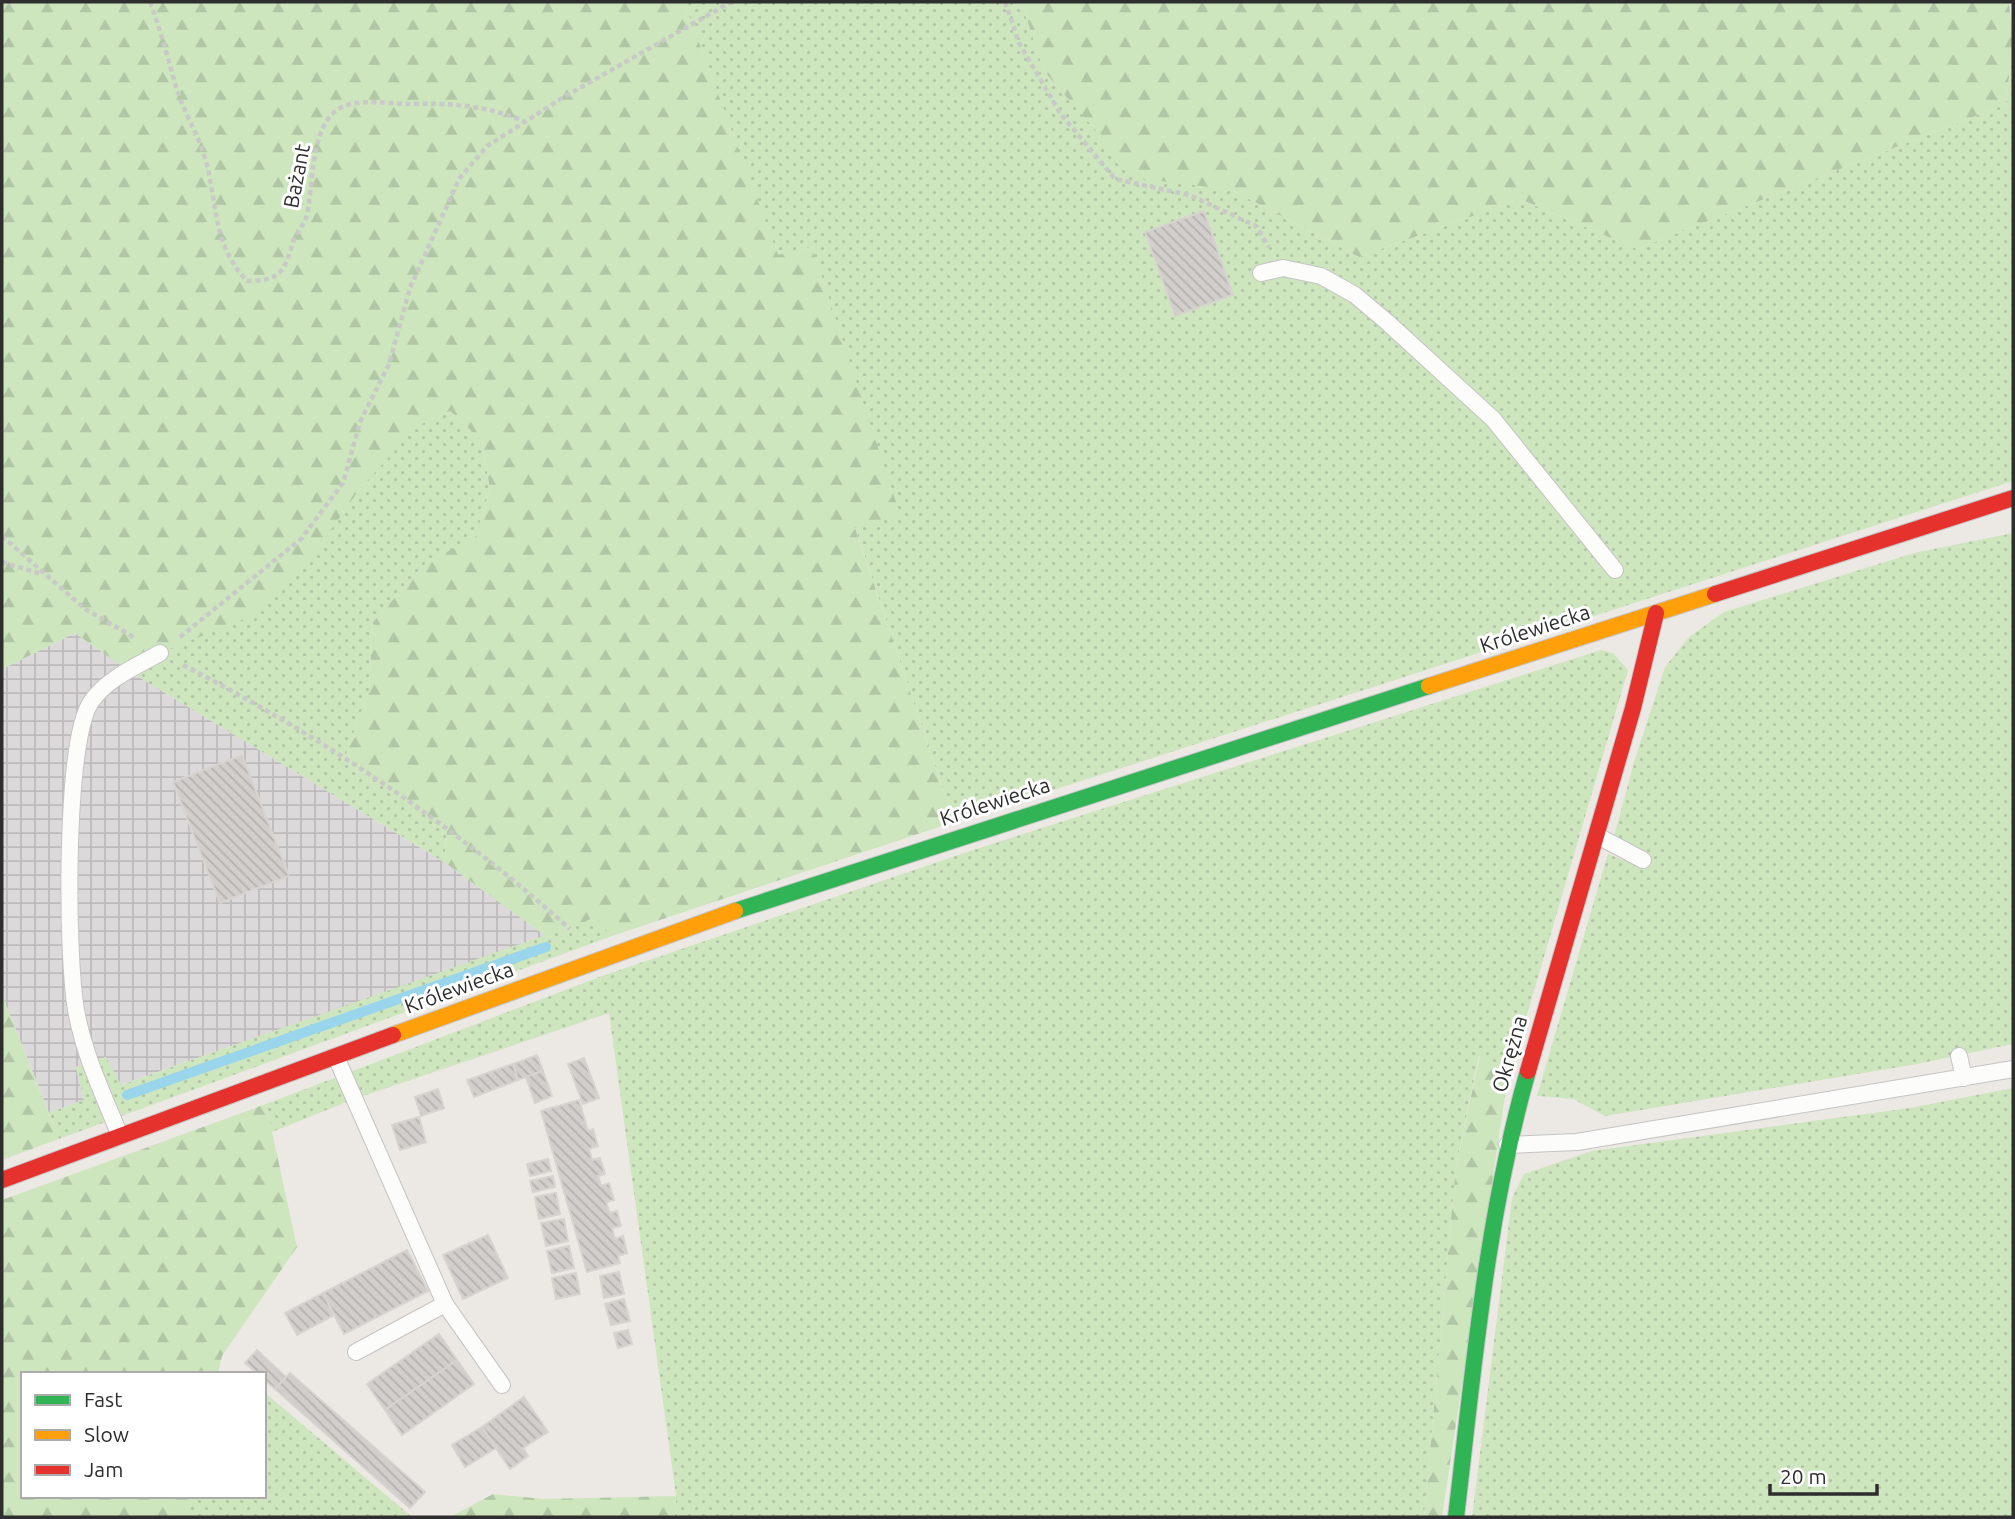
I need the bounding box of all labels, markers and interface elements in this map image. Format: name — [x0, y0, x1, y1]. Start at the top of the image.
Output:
street label: Bażant — [278, 142, 314, 210]
street label: Królewiecka — [1477, 599, 1593, 657]
street label: Królewiecka — [937, 772, 1053, 830]
street label: Królewiecka — [401, 956, 516, 1018]
street label: Okrężna — [1487, 1012, 1531, 1095]
legend — [21, 1372, 266, 1498]
text: Fast — [84, 1387, 122, 1411]
text: Slow — [84, 1422, 129, 1446]
scale bar — [1770, 1452, 1877, 1496]
text: Jam — [84, 1457, 123, 1481]
text: 20 m — [1780, 1464, 1827, 1488]

